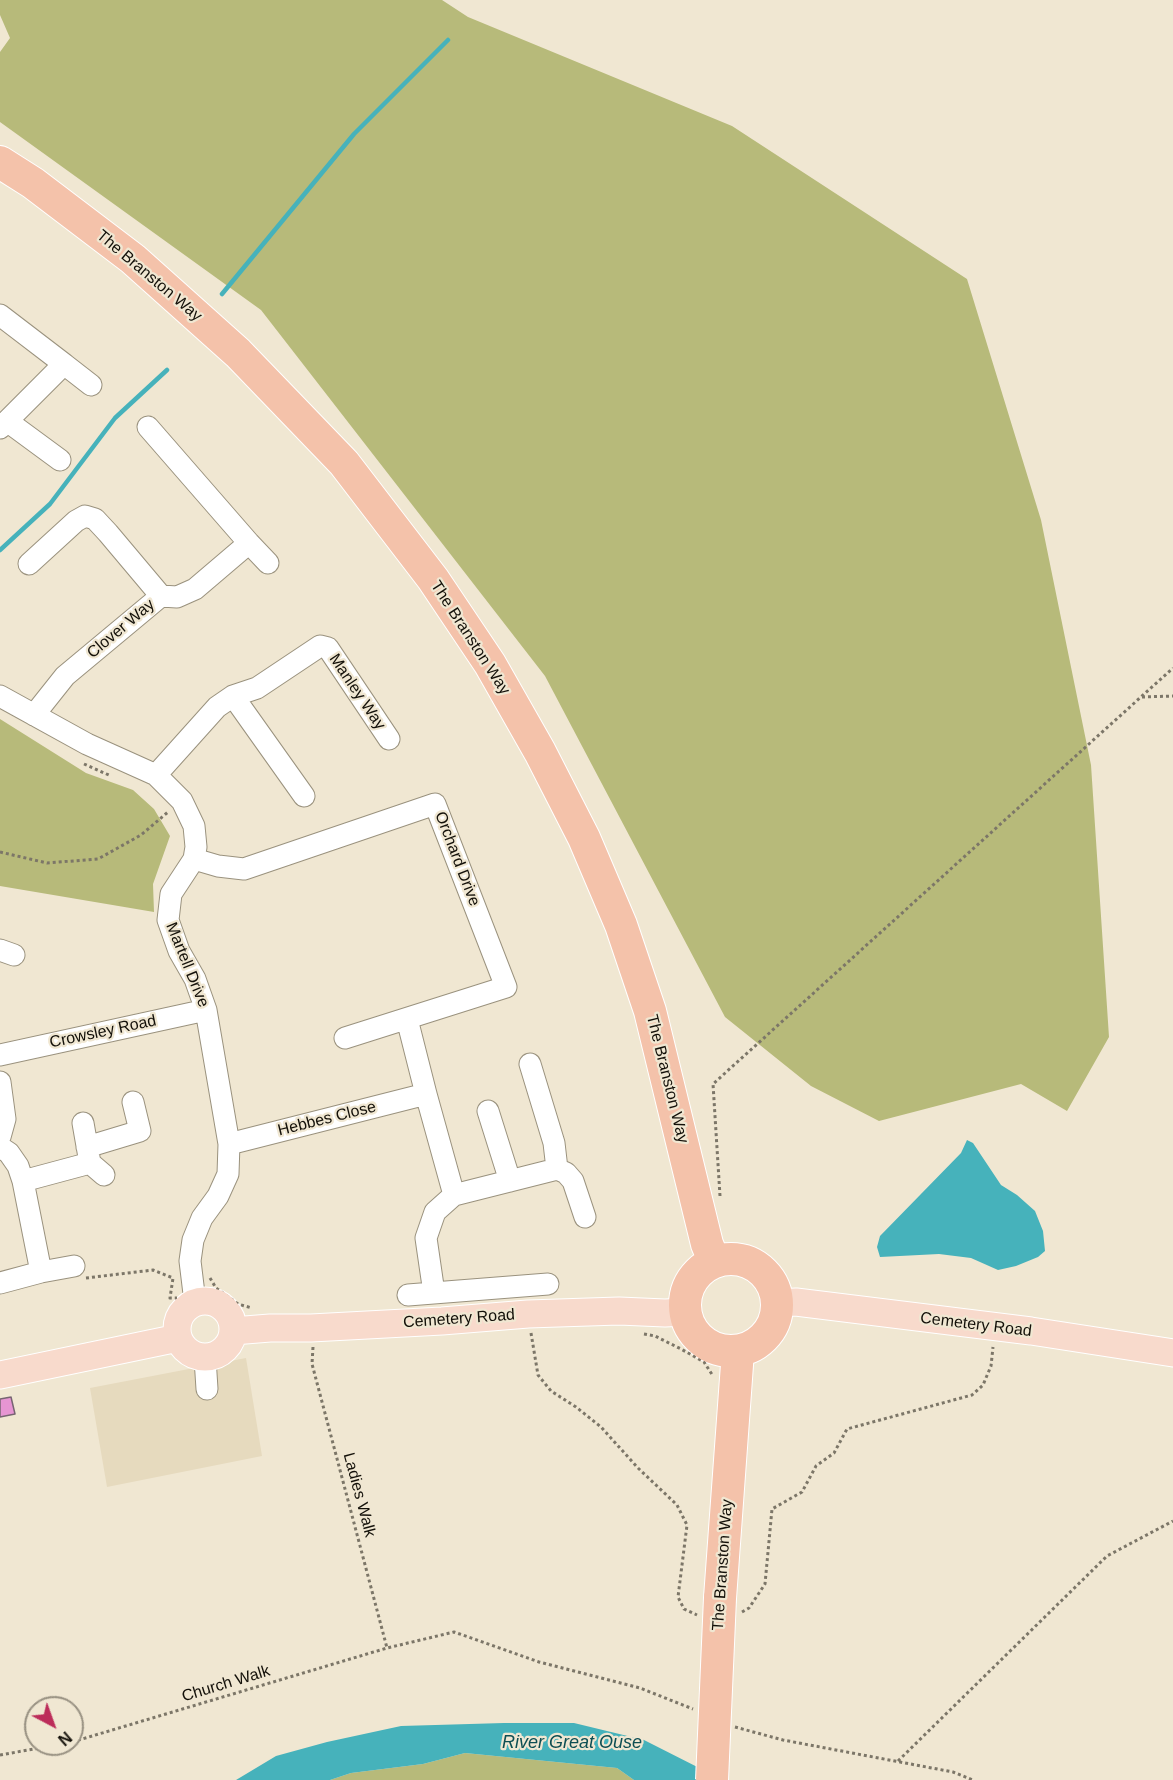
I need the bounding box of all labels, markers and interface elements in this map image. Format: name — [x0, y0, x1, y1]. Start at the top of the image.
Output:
street label: The Branston Way — [92, 226, 206, 326]
street label: The Branston Way — [426, 577, 514, 699]
street label: Clover Way — [83, 595, 159, 663]
street label: Manley Way — [325, 650, 389, 734]
street label: Orchard Drive — [430, 809, 484, 909]
street label: Martell Drive — [161, 920, 213, 1010]
street label: Crowsley Road — [48, 1011, 158, 1053]
street label: The Branston Way — [642, 1013, 692, 1145]
street label: Hebbes Close — [276, 1098, 378, 1140]
street label: Cemetery Road — [402, 1306, 516, 1332]
street label: Cemetery Road — [919, 1309, 1033, 1341]
street label: Ladies Walk — [339, 1451, 379, 1539]
street label: The Branston Way — [709, 1499, 737, 1631]
street label: Church Walk — [180, 1662, 272, 1706]
north arrow — [24, 1696, 84, 1756]
text: N — [55, 1728, 75, 1749]
water label: River Great Ouse — [502, 1732, 642, 1754]

